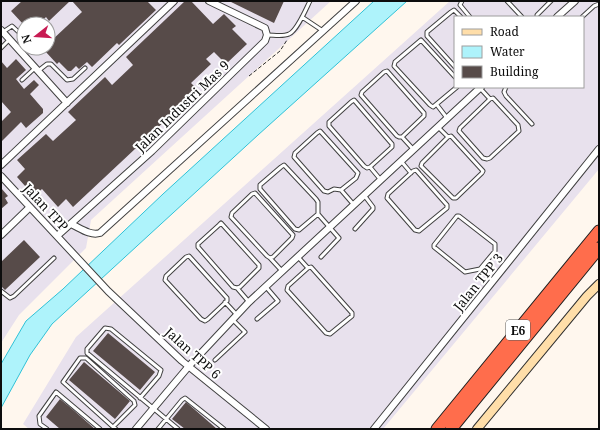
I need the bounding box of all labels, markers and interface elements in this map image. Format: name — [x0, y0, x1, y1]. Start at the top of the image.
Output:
north arrow — [16, 16, 56, 56]
legend — [454, 16, 584, 88]
text: Road — [490, 23, 520, 40]
text: N — [17, 32, 34, 45]
text: Water — [490, 43, 525, 60]
street label: Jalan Industri Mas 9 — [130, 56, 233, 156]
text: Building — [490, 63, 539, 80]
street label: Jalan TPP — [19, 179, 73, 235]
street label: Jalan TPP 3 — [449, 249, 507, 315]
road number: E6 — [506, 320, 530, 340]
street label: Jalan TPP 6 — [160, 322, 225, 383]

